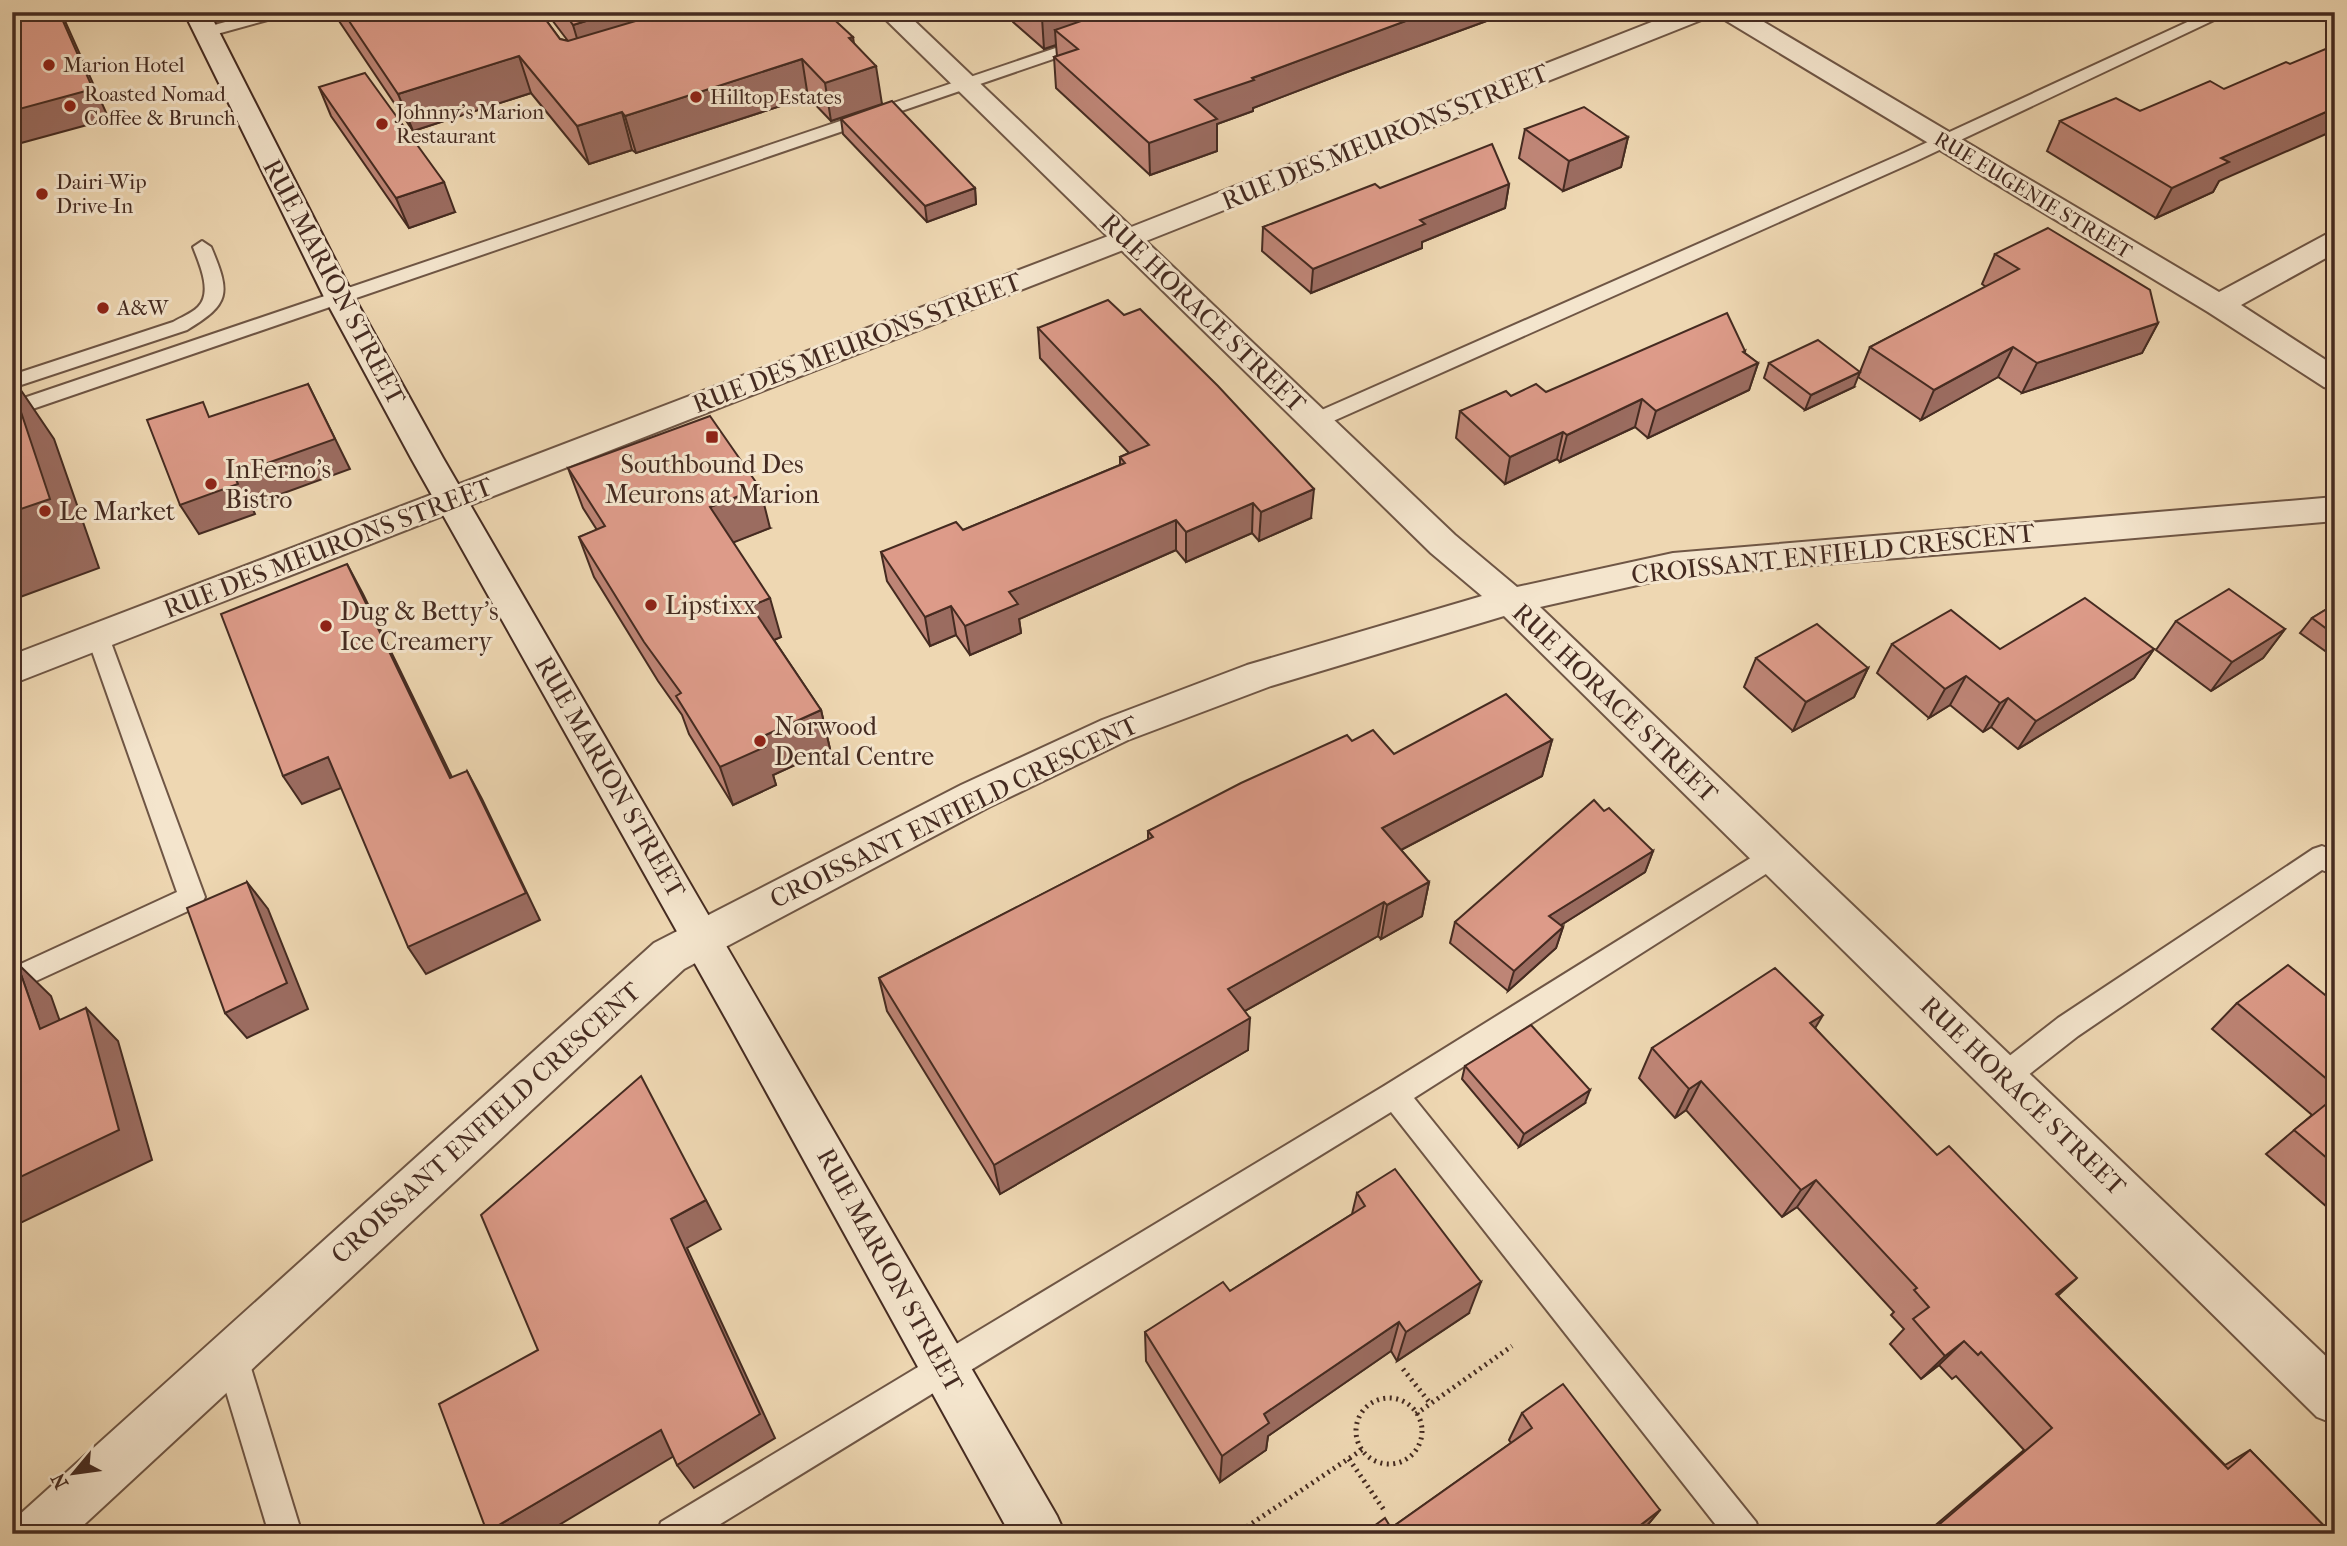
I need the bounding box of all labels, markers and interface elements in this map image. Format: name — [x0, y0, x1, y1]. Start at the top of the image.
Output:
place label: Marion Hotel — [63, 53, 185, 77]
marker: Marion Hotel — [41, 57, 57, 73]
street label: RUE DES MEURONS STREET — [1217, 57, 1553, 217]
place label: Roasted Nomad Coffee & Brunch — [84, 82, 236, 130]
place label: Hilltop Estates — [710, 85, 842, 109]
marker: Hilltop Estates — [688, 89, 704, 105]
marker: Roasted Nomad Coffee & Brunch — [62, 98, 78, 114]
place label: Johnny's Marion Restaurant — [394, 100, 544, 148]
marker: Johnny's Marion Restaurant — [374, 116, 390, 132]
street label: RUE EUGENIE STREET — [1930, 126, 2137, 264]
street label: RUE MARION STREET — [256, 154, 412, 410]
place label: Dairi-Wip Drive-In — [56, 170, 147, 218]
marker: Dairi-Wip Drive-In — [34, 186, 50, 202]
street label: RUE HORACE STREET — [1094, 207, 1312, 419]
street label: RUE DES MEURONS STREET — [688, 266, 1026, 420]
place label: A&W — [116, 296, 170, 320]
marker: A&W — [95, 300, 111, 316]
marker: Southbound Des Meurons at Marion — [704, 429, 720, 445]
place label: Southbound Des Meurons at Marion — [605, 449, 819, 510]
place label: InFerno's Bistro — [225, 454, 331, 515]
street label: RUE DES MEURONS STREET — [159, 471, 497, 625]
marker: InFerno's Bistro — [203, 476, 219, 492]
place label: Le Market — [59, 496, 176, 527]
marker: Le Market — [37, 503, 53, 519]
street label: CROISSANT ENFIELD CRESCENT — [1630, 517, 2037, 591]
place label: Lipstixx — [665, 590, 757, 621]
place label: Dug & Betty's Ice Creamery — [340, 596, 499, 657]
marker: Lipstixx — [643, 597, 659, 613]
street label: RUE HORACE STREET — [1506, 597, 1724, 809]
marker: Dug & Betty's Ice Creamery — [318, 618, 334, 634]
street label: RUE MARION STREET — [528, 651, 692, 904]
street label: CROISSANT ENFIELD CRESCENT — [765, 709, 1143, 915]
place label: Norwood Dental Centre — [774, 711, 934, 772]
marker: Norwood Dental Centre — [752, 733, 768, 749]
street label: CROISSANT ENFIELD CRESCENT — [325, 976, 647, 1270]
street label: RUE HORACE STREET — [1914, 990, 2132, 1202]
street label: RUE MARION STREET — [810, 1143, 970, 1398]
north arrow — [38, 1438, 108, 1508]
text: N — [47, 1469, 73, 1492]

